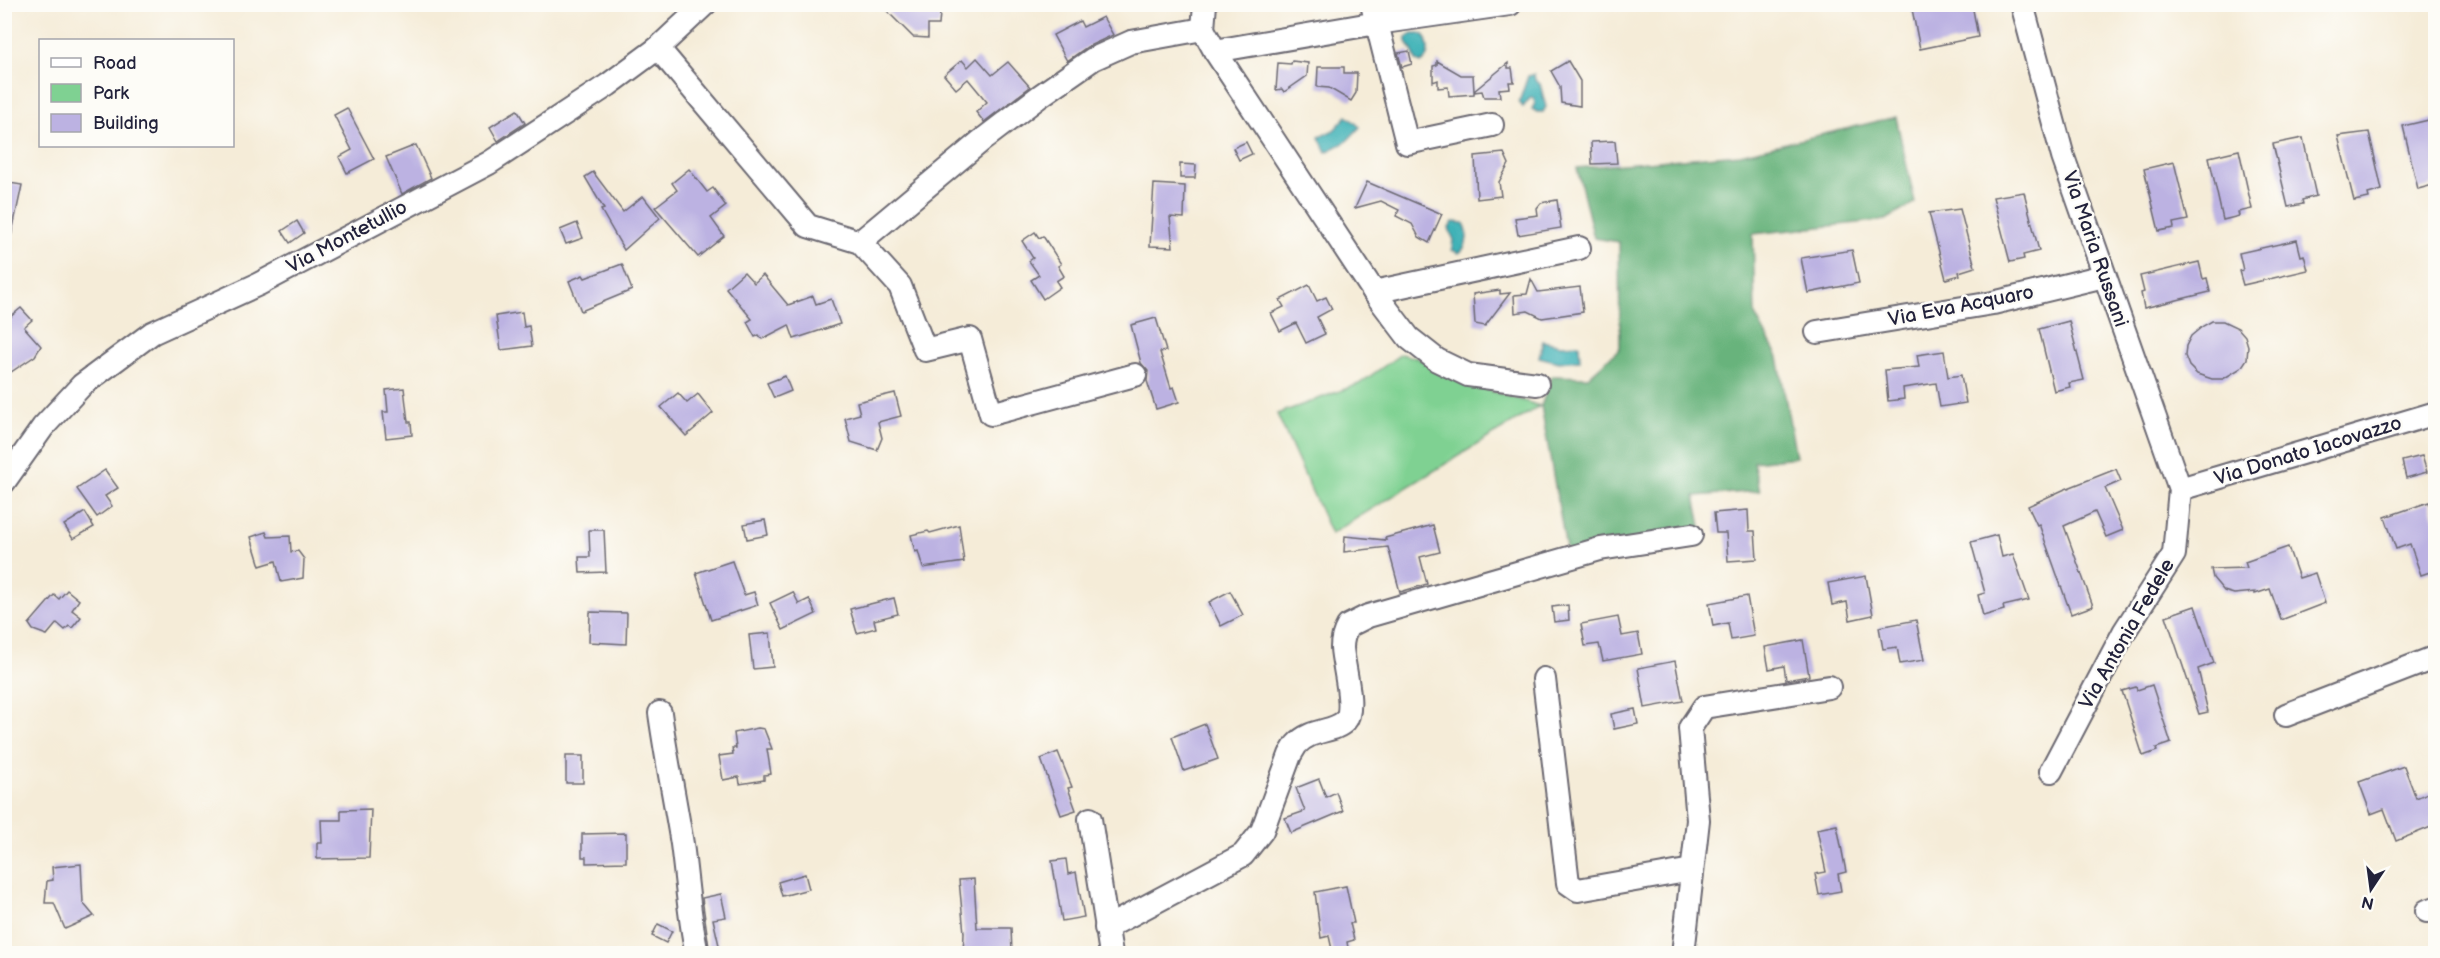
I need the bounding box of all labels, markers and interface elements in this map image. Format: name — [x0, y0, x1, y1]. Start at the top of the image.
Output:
legend — [39, 39, 234, 147]
text: Road — [93, 53, 137, 74]
text: Park — [93, 83, 129, 104]
text: Building — [93, 113, 159, 134]
street label: Via Maria Russani — [2057, 168, 2133, 330]
street label: Via Montetullio — [283, 195, 411, 279]
street label: Via Eva Acquaro — [1886, 280, 2036, 332]
street label: Via Donato Iacovazzo — [2211, 411, 2405, 491]
street label: Via Antonia Fedele — [2074, 554, 2180, 713]
north arrow — [2341, 859, 2401, 919]
text: N — [2360, 892, 2376, 913]

